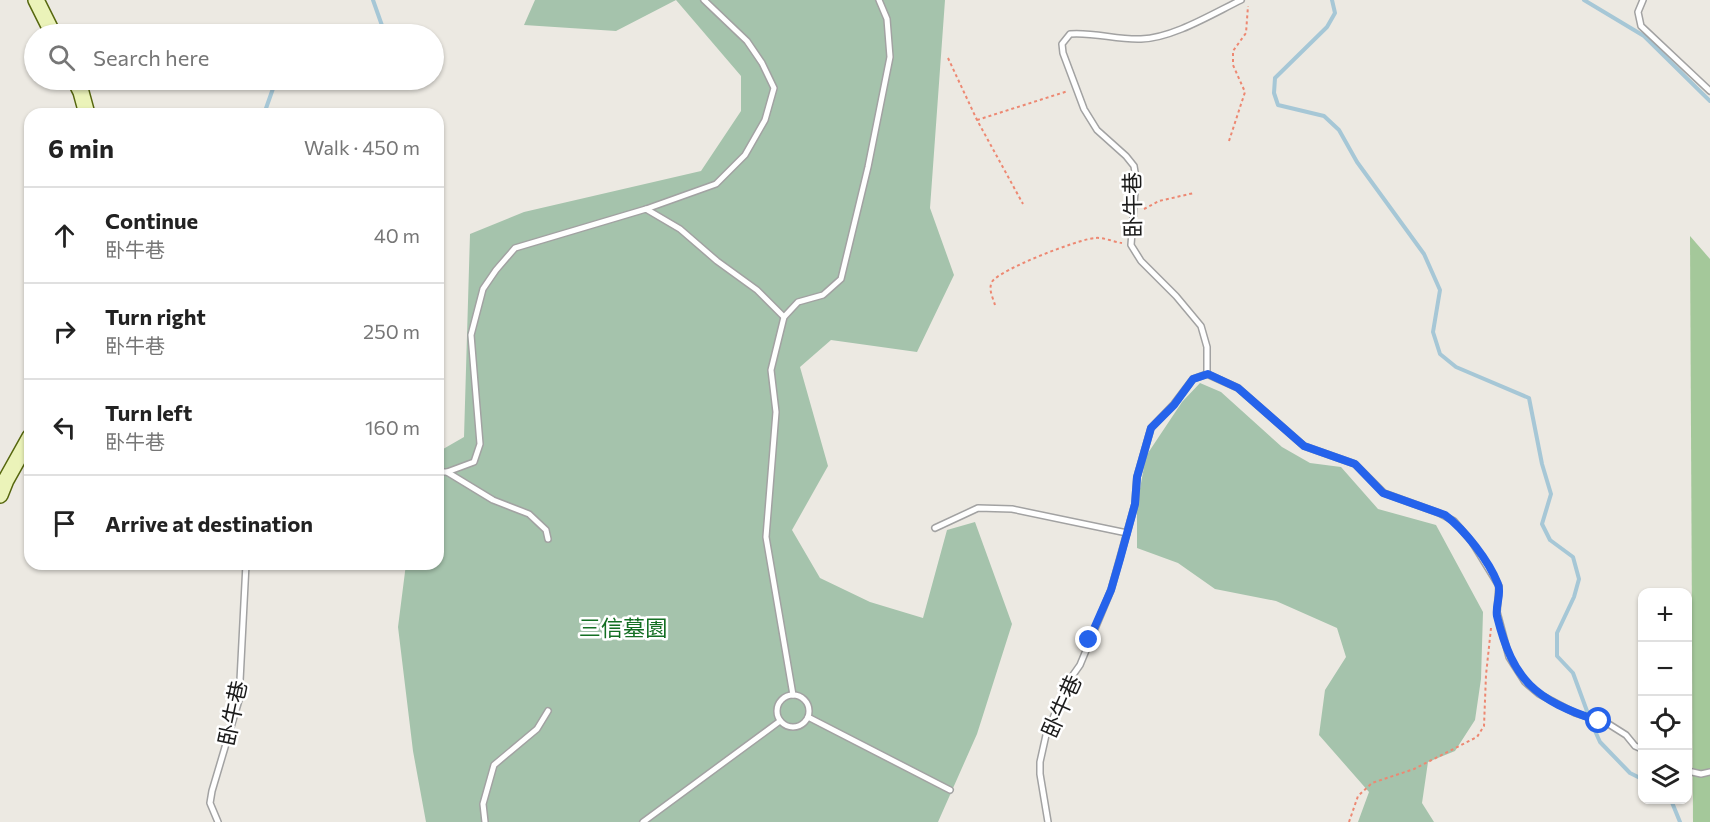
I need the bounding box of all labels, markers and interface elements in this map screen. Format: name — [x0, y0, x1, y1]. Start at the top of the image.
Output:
search box — [24, 24, 444, 90]
icon: search — [45, 41, 78, 74]
text: Search here — [93, 44, 209, 71]
text: 6 min — [48, 132, 114, 163]
text: Walk · 450 m — [304, 135, 420, 159]
street label: 卧牛巷 — [1118, 172, 1146, 238]
text: Continue — [105, 207, 198, 234]
icon: ahead — [48, 219, 81, 252]
text: 40 m — [374, 223, 420, 247]
text: 卧牛巷 — [105, 237, 165, 261]
text: Turn right — [105, 303, 206, 330]
icon: right — [48, 315, 81, 348]
text: 250 m — [363, 319, 420, 343]
text: 卧牛巷 — [105, 333, 165, 357]
text: Turn left — [105, 399, 192, 426]
icon: left — [48, 411, 81, 444]
text: 160 m — [365, 415, 420, 439]
text: 卧牛巷 — [105, 429, 165, 453]
icon: arrive — [48, 507, 81, 540]
text: Arrive at destination — [105, 510, 313, 537]
map controls — [1638, 588, 1692, 804]
button: + — [1638, 588, 1692, 642]
park label: 三信墓園 — [579, 614, 667, 641]
route end — [1075, 626, 1101, 652]
button: − — [1638, 642, 1692, 696]
street label: 卧牛巷 — [1035, 670, 1087, 742]
street label: 卧牛巷 — [212, 678, 252, 748]
button: locate — [1638, 696, 1692, 750]
route start — [1585, 707, 1611, 733]
button: layers — [1638, 750, 1692, 804]

